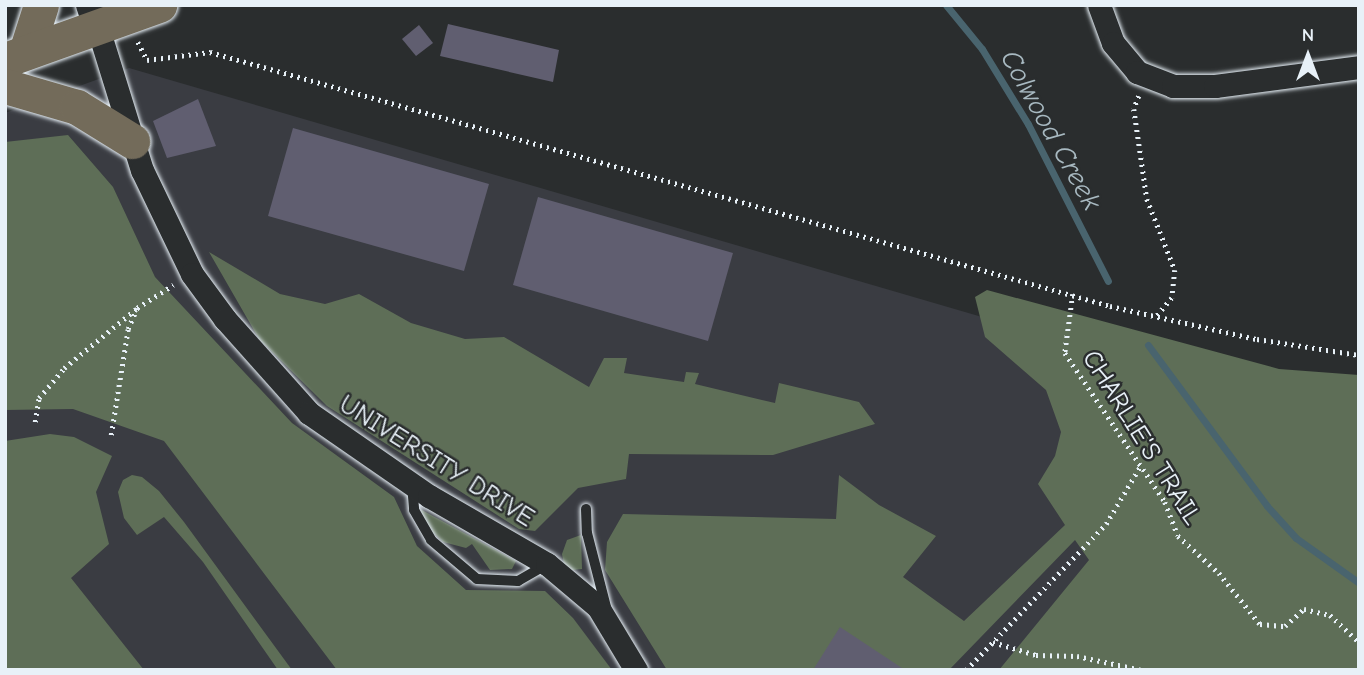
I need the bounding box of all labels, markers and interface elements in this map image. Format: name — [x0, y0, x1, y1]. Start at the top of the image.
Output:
north arrow — [1273, 21, 1343, 91]
text: N — [1302, 24, 1314, 46]
water label: Colwood Creek — [993, 44, 1109, 216]
street label: CHARLIE'S TRAIL — [1075, 345, 1207, 531]
street label: UNIVERSITY DRIVE — [333, 389, 539, 535]

